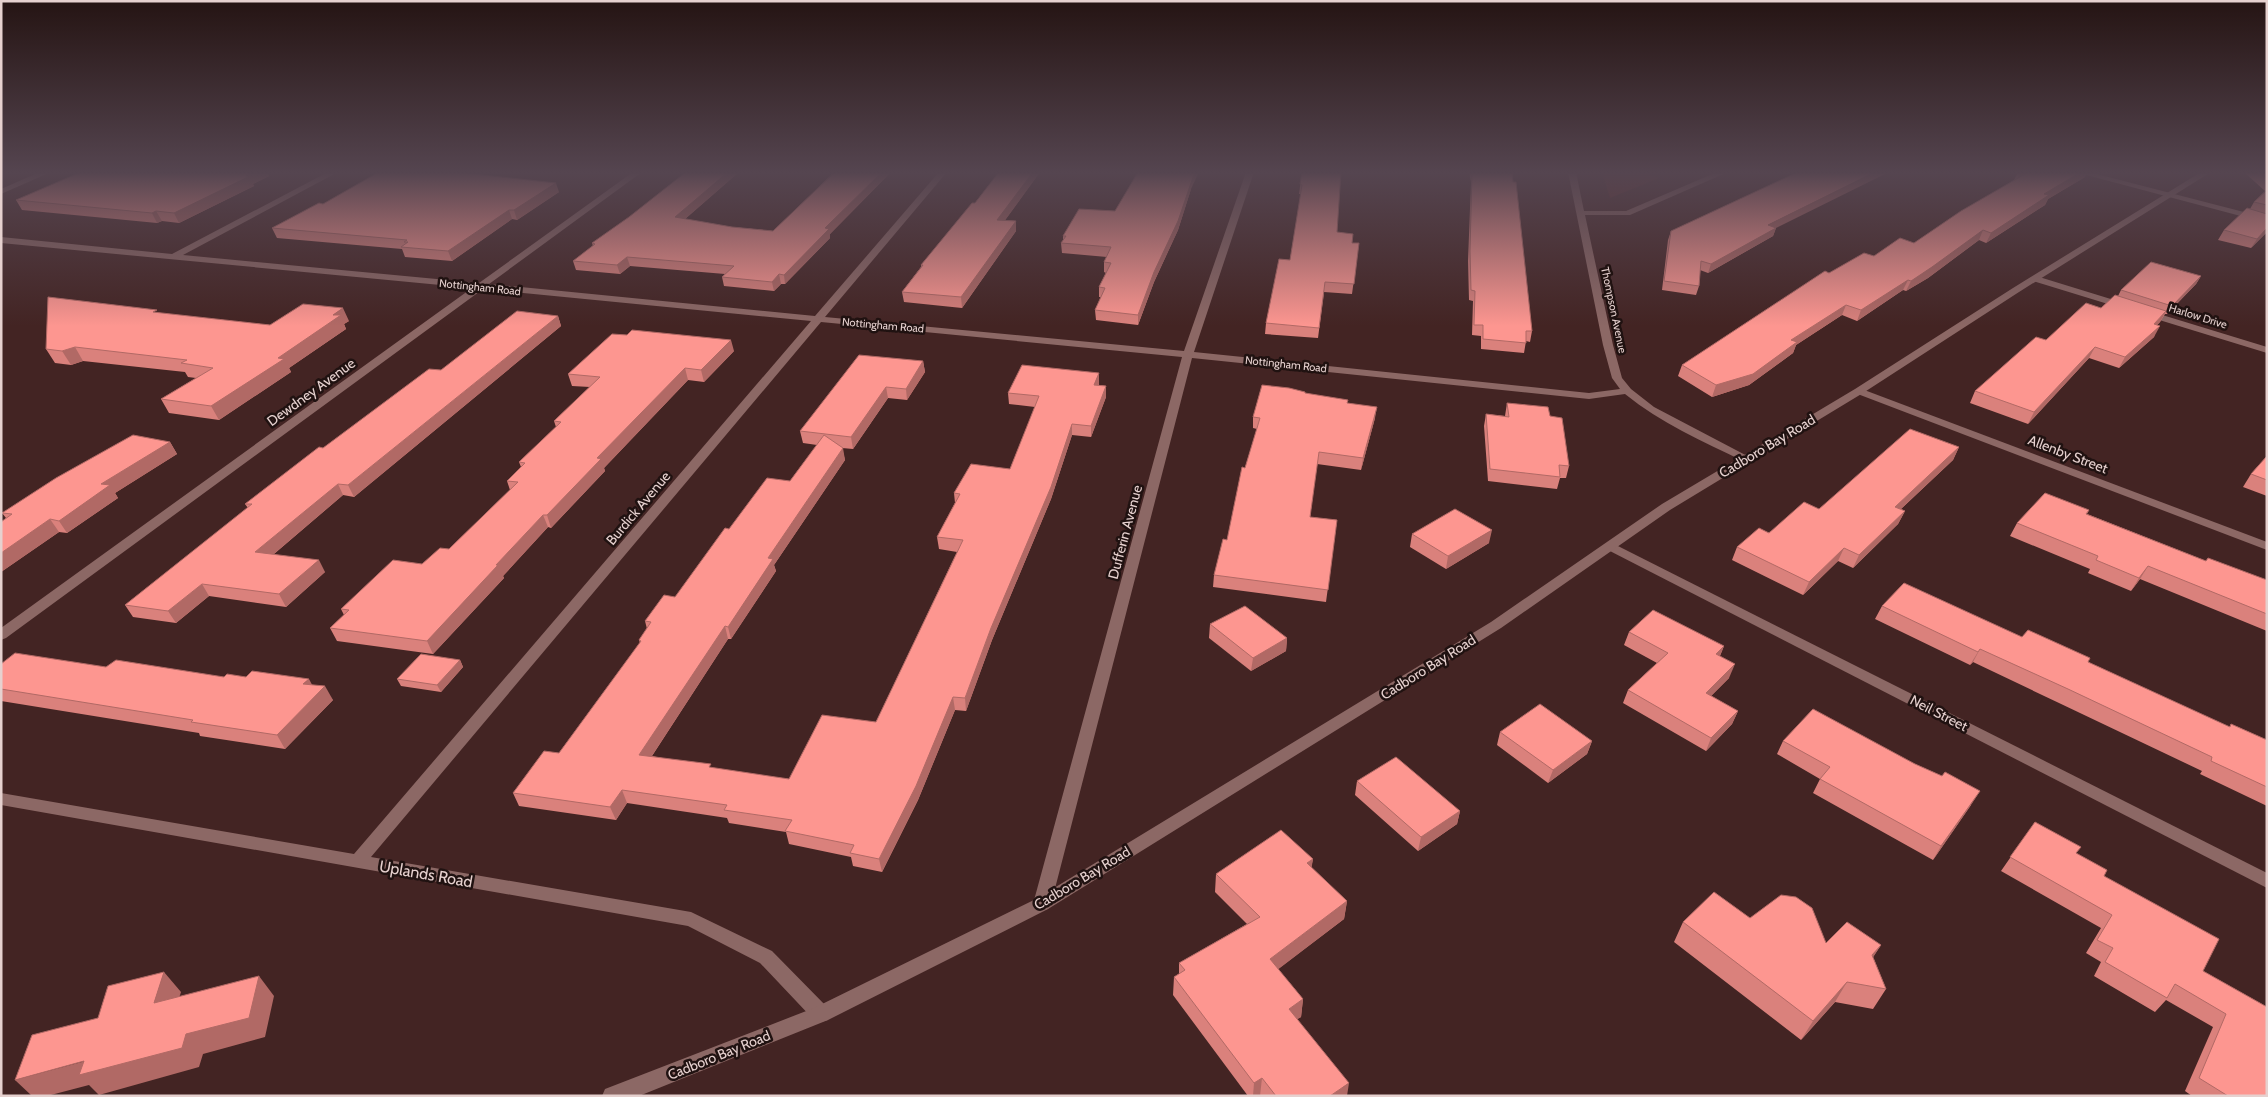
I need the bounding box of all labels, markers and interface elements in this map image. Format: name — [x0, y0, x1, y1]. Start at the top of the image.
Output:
street label: Thompson Avenue — [1598, 266, 1630, 355]
street label: Nottingham Road — [438, 276, 522, 298]
street label: Harlow Drive — [2167, 301, 2229, 332]
street label: Nottingham Road — [841, 314, 925, 336]
street label: Nottingham Road — [1244, 353, 1328, 375]
street label: Dewdney Avenue — [263, 354, 359, 430]
street label: Cadboro Bay Road — [1716, 410, 1818, 482]
street label: Allenby Street — [2026, 431, 2111, 478]
street label: Burdick Avenue — [602, 467, 674, 549]
street label: Dufferin Avenue — [1104, 483, 1146, 581]
street label: Cadboro Bay Road — [1377, 630, 1479, 704]
street label: Neil Street — [1907, 691, 1971, 735]
street label: Cadboro Bay Road — [1031, 842, 1133, 914]
street label: Uplands Road — [378, 856, 474, 892]
street label: Cadboro Bay Road — [665, 1026, 773, 1084]

